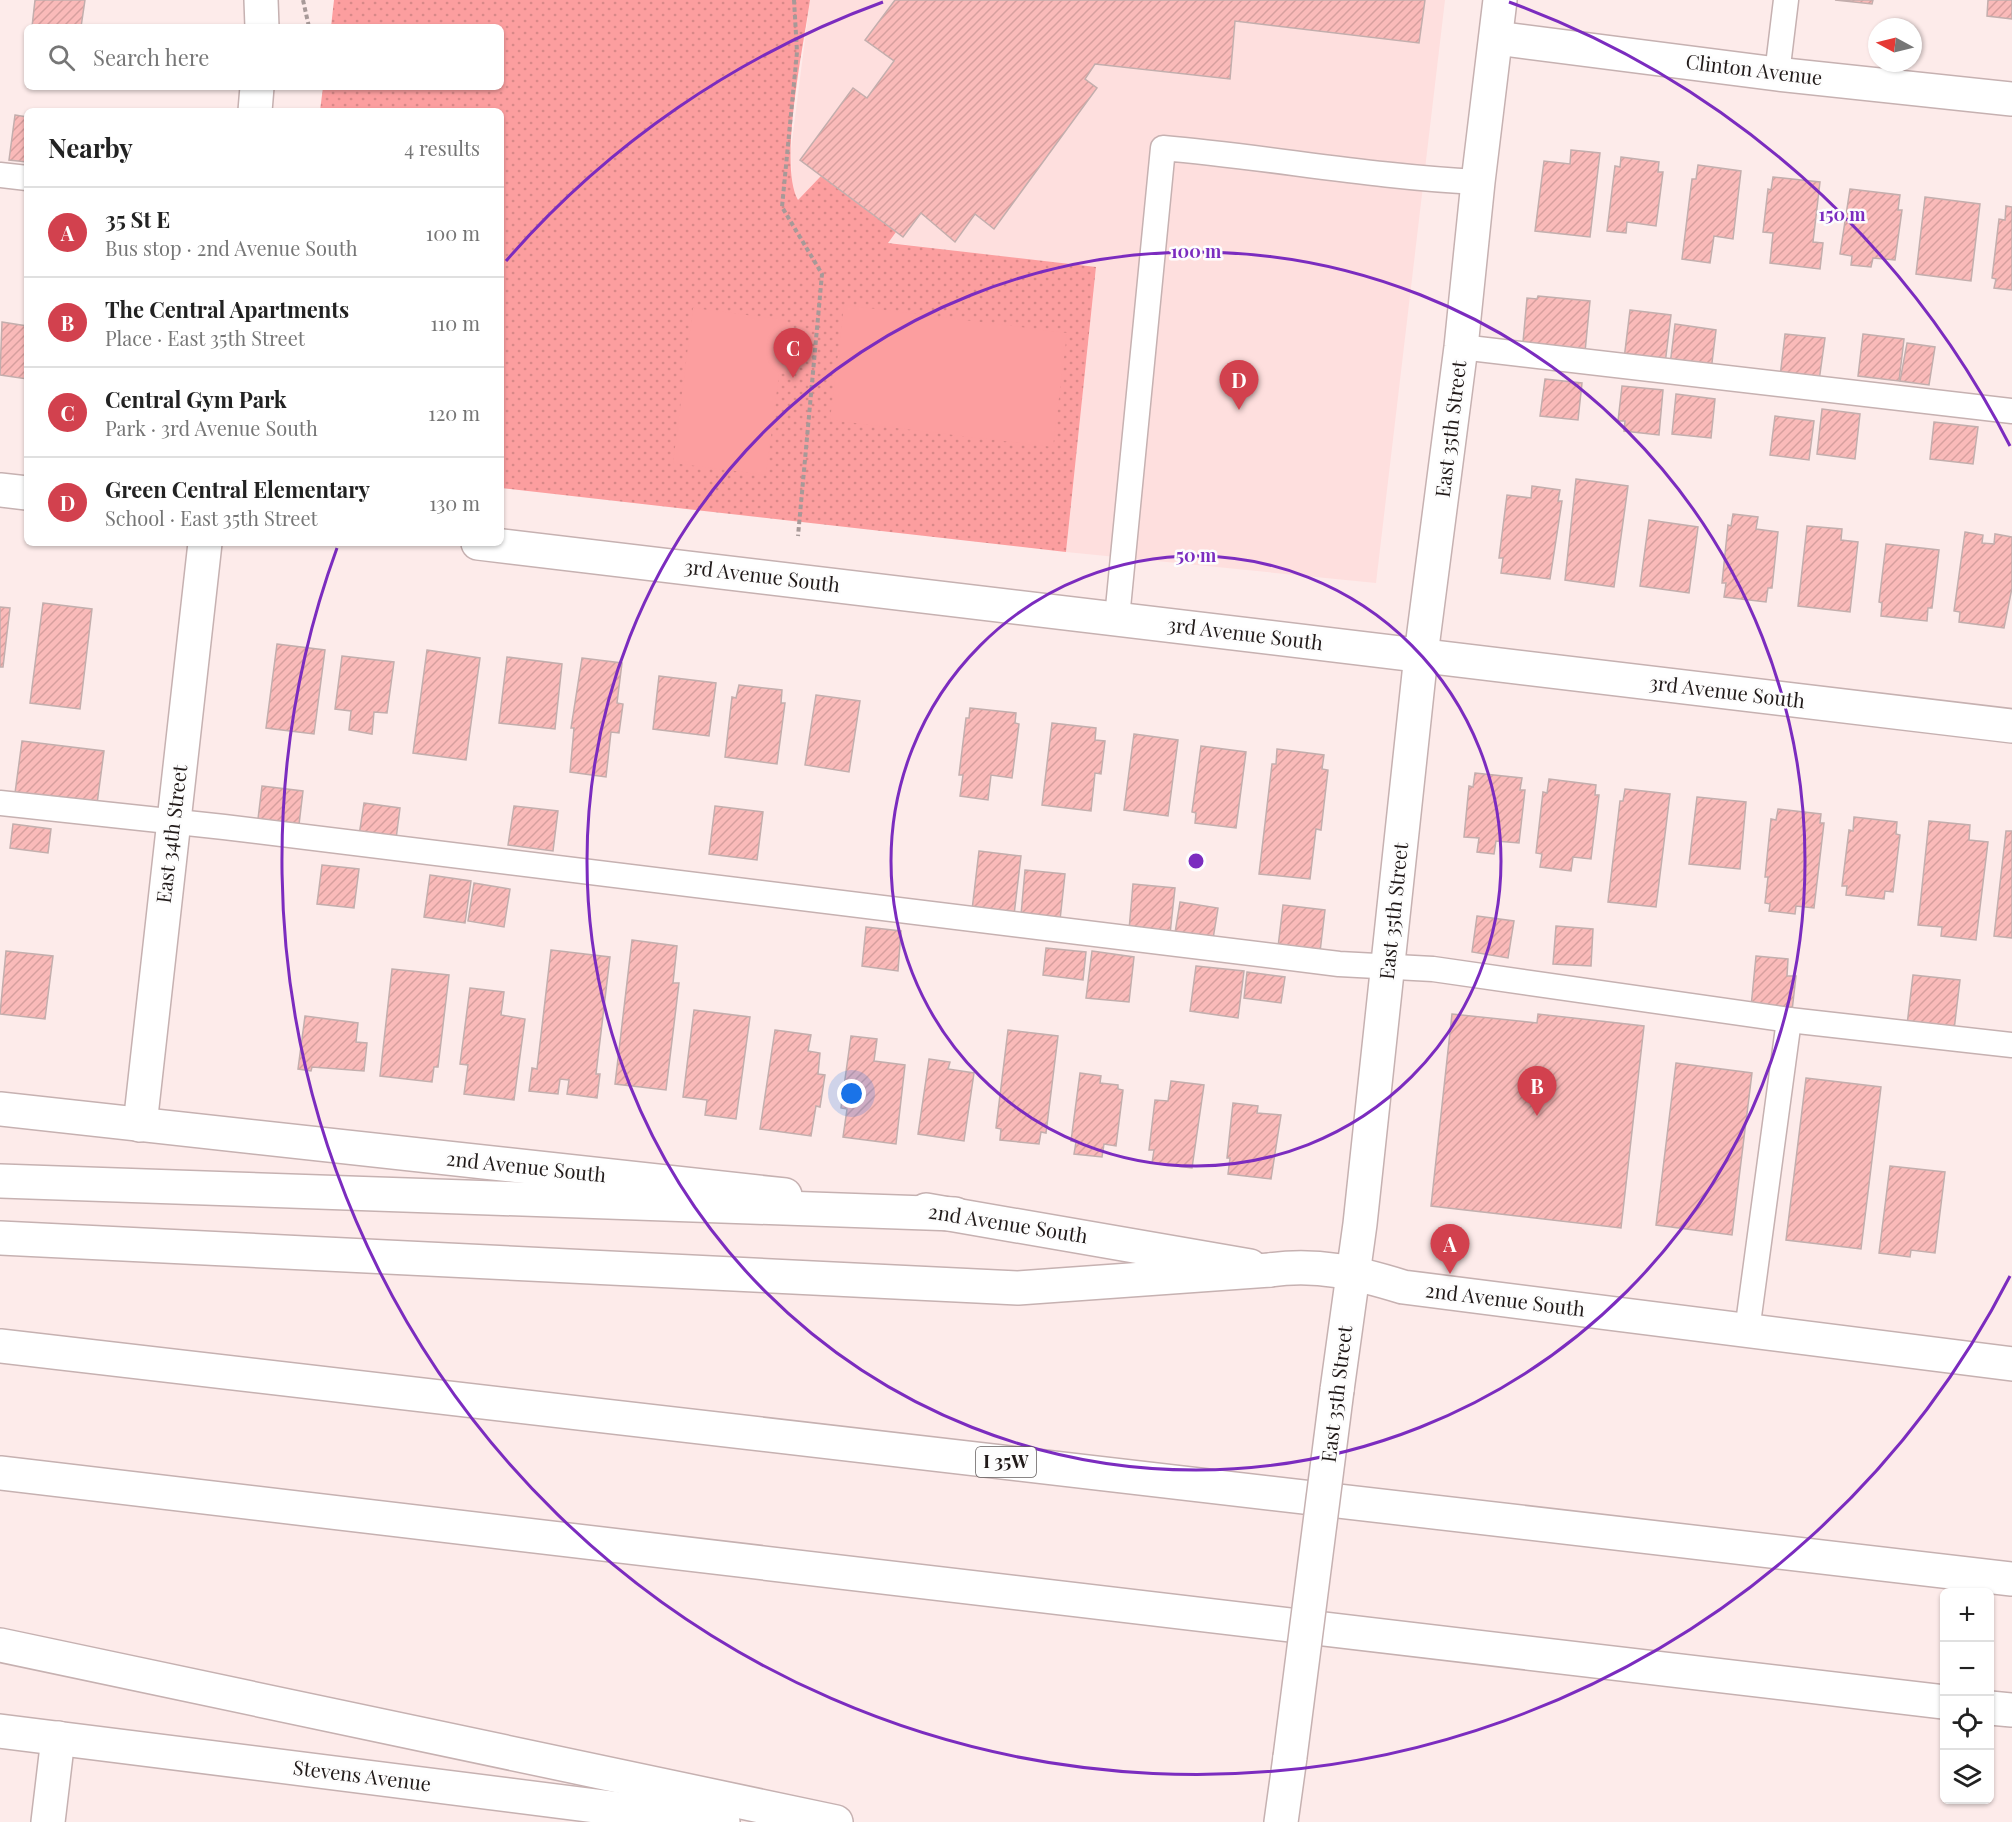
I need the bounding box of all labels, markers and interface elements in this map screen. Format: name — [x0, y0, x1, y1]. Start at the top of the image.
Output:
north arrow — [1868, 18, 1922, 72]
search box — [24, 24, 504, 90]
icon: search — [45, 41, 78, 74]
text: Search here — [93, 42, 209, 72]
street label: Clinton Avenue — [1684, 47, 1824, 90]
text: Nearby — [48, 130, 133, 165]
text: 4 results — [404, 134, 480, 161]
text: 150 m — [1818, 202, 1866, 226]
text: 35 St E — [105, 204, 170, 234]
text: A — [61, 219, 74, 246]
text: 100 m — [426, 219, 480, 246]
text: Bus stop · 2nd Avenue South — [105, 234, 357, 261]
text: 100 m — [1171, 239, 1222, 263]
text: The Central Apartments — [105, 294, 349, 324]
text: B — [61, 309, 74, 336]
text: 110 m — [430, 309, 480, 336]
text: Place · East 35th Street — [105, 324, 305, 351]
pin: C — [774, 328, 812, 378]
street label: East 35th Street — [1428, 358, 1471, 499]
pin: D — [1220, 360, 1258, 410]
text: Central Gym Park — [105, 384, 287, 414]
text: C — [60, 399, 75, 426]
text: 120 m — [428, 399, 480, 426]
text: Park · 3rd Avenue South — [105, 414, 318, 441]
text: Green Central Elementary — [105, 474, 370, 504]
text: D — [60, 489, 75, 516]
text: 130 m — [429, 489, 480, 516]
text: School · East 35th Street — [105, 504, 318, 531]
text: 50 m — [1176, 543, 1217, 567]
street label: 3rd Avenue South — [683, 552, 842, 597]
street label: 3rd Avenue South — [1166, 610, 1325, 655]
street label: 3rd Avenue South — [1648, 668, 1807, 713]
street label: East 34th Street — [149, 762, 193, 905]
street label: East 35th Street — [1372, 840, 1413, 981]
centre of rings — [1186, 851, 1206, 871]
pin: B — [1518, 1066, 1556, 1116]
your location — [837, 1079, 866, 1108]
street label: 2nd Avenue South — [445, 1144, 608, 1187]
street label: 2nd Avenue South — [927, 1197, 1090, 1248]
pin: A — [1430, 1224, 1470, 1274]
street label: 2nd Avenue South — [1424, 1275, 1587, 1322]
street label: East 35th Street — [1314, 1323, 1357, 1464]
road number: I 35W — [976, 1447, 1036, 1477]
map controls — [1940, 1588, 1994, 1804]
button: + — [1940, 1588, 1994, 1642]
button: − — [1940, 1642, 1994, 1696]
button: locate — [1940, 1696, 1994, 1750]
button: layers — [1940, 1750, 1994, 1804]
street label: Stevens Avenue — [292, 1753, 433, 1796]

